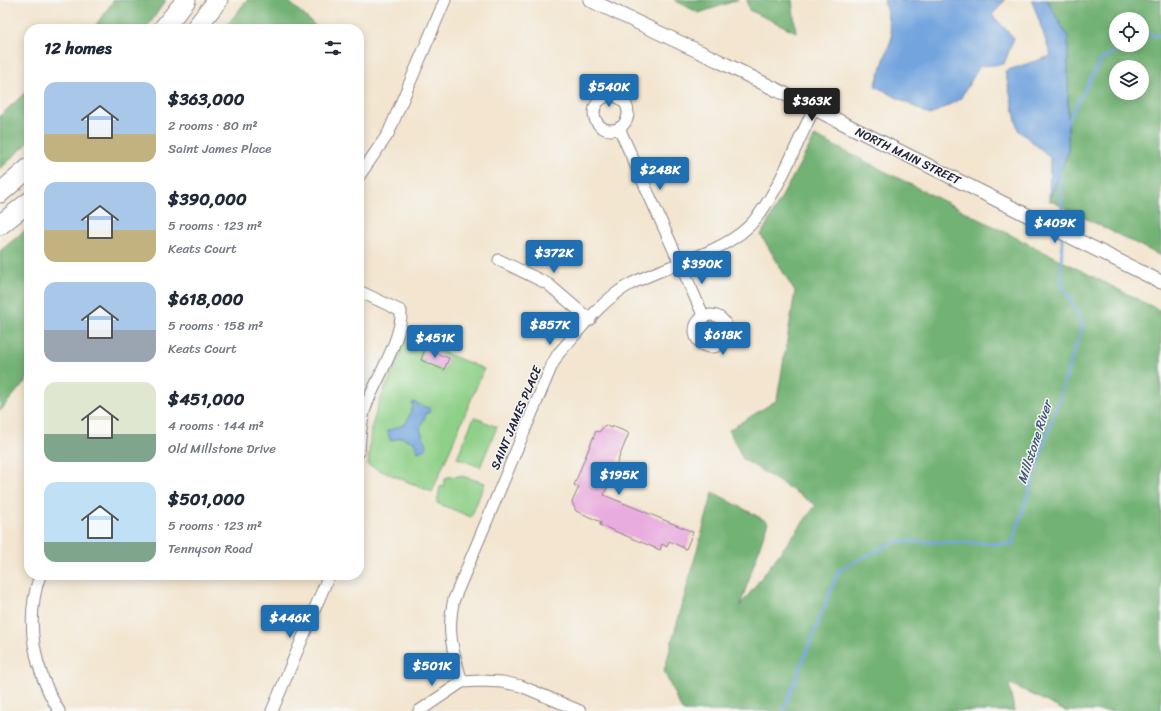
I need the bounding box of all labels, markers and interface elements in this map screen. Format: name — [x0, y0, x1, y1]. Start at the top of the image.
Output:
map controls — [1109, 12, 1149, 100]
button: locate — [1109, 12, 1149, 52]
text: 12 homes — [44, 33, 112, 63]
icon: filters — [322, 37, 344, 59]
button: layers — [1109, 60, 1149, 100]
pin: $540K — [581, 74, 637, 108]
text: $540K — [589, 75, 629, 98]
text: $363,000 — [168, 84, 245, 114]
pin: $363K — [784, 88, 840, 122]
text: $363K — [793, 89, 831, 112]
icon: home — [76, 98, 124, 146]
text: 2 rooms · 80 m² — [168, 114, 258, 137]
street label: NORTH MAIN STREET — [851, 121, 966, 192]
text: Saint James Place — [168, 137, 271, 160]
pin: $248K — [632, 157, 688, 191]
text: $248K — [640, 158, 680, 181]
text: $390,000 — [168, 184, 247, 214]
icon: home — [76, 198, 124, 246]
pin: $409K — [1027, 210, 1083, 244]
text: $409K — [1035, 211, 1075, 234]
text: 5 rooms · 123 m² — [168, 214, 262, 237]
text: Keats Court — [168, 237, 237, 260]
pin: $372K — [526, 240, 582, 274]
text: $372K — [535, 241, 573, 264]
pin: $390K — [674, 251, 730, 285]
text: $390K — [682, 252, 722, 275]
text: $618,000 — [168, 284, 243, 314]
icon: home — [76, 298, 124, 346]
pin: $857K — [522, 312, 578, 346]
text: $857K — [530, 313, 570, 336]
text: 5 rooms · 158 m² — [168, 314, 263, 337]
pin: $618K — [695, 322, 751, 356]
text: $618K — [704, 323, 742, 346]
pin: $451K — [407, 325, 463, 359]
text: $451K — [416, 326, 454, 349]
text: Keats Court — [168, 337, 237, 360]
street label: SAINT JAMES PLACE — [484, 361, 548, 473]
text: $451,000 — [168, 384, 245, 414]
water label: Millstone River — [1010, 395, 1059, 486]
icon: home — [76, 398, 124, 446]
text: 4 rooms · 144 m² — [168, 414, 264, 437]
text: Old Millstone Drive — [168, 437, 276, 460]
pin: $195K — [591, 462, 647, 496]
text: $195K — [600, 463, 638, 486]
text: $501,000 — [168, 484, 245, 514]
icon: home — [76, 498, 124, 546]
text: 5 rooms · 123 m² — [168, 514, 262, 537]
text: Tennyson Road — [168, 537, 252, 560]
pin: $446K — [262, 605, 318, 639]
text: $446K — [270, 606, 310, 629]
pin: $501K — [404, 653, 460, 687]
text: $501K — [413, 654, 451, 677]

